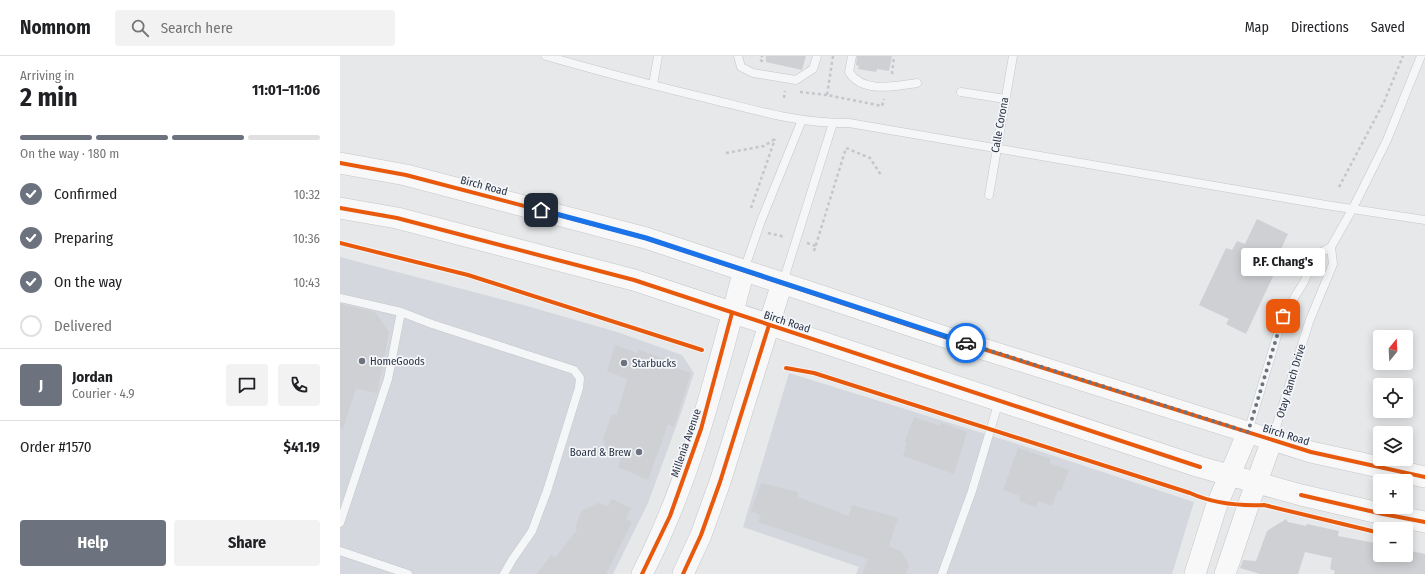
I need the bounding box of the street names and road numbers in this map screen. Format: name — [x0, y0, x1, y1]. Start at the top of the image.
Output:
street label: Calle Corona — [989, 96, 1011, 154]
street label: Birch Road — [459, 173, 509, 199]
street label: Birch Road — [762, 308, 812, 336]
street label: Otay Ranch Drive — [1274, 342, 1308, 420]
street label: Millenia Avenue — [668, 407, 704, 479]
street label: Birch Road — [1261, 422, 1311, 448]

